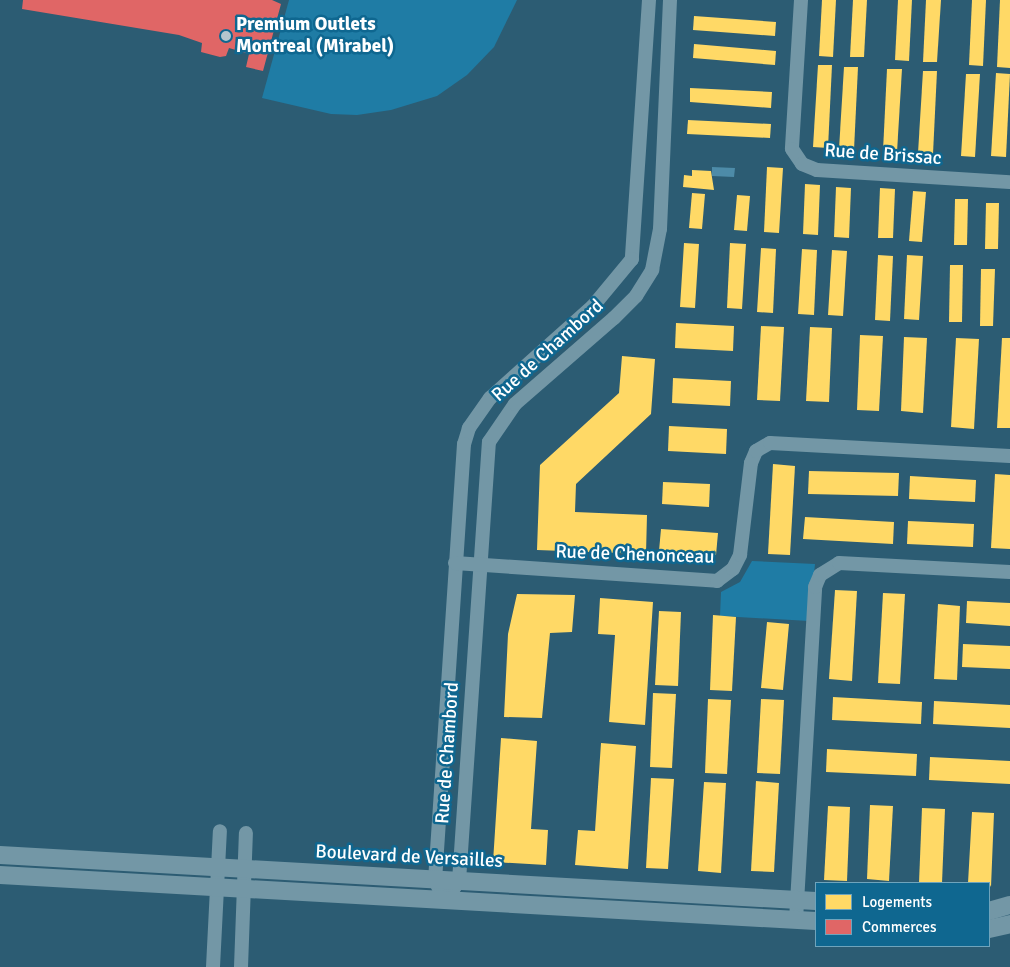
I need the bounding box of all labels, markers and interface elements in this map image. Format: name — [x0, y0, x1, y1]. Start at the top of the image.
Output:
place label: Premium Outlets Montreal (Mirabel) — [236, 14, 394, 58]
marker: Premium Outlets Montreal (Mirabel) — [220, 30, 232, 42]
street label: Rue de Brissac — [824, 140, 942, 170]
street label: Rue de Chambord — [488, 295, 608, 407]
street label: Rue de Chenonceau — [555, 541, 715, 569]
street label: Rue de Chambord — [432, 681, 464, 825]
street label: Boulevard de Versailles — [315, 841, 503, 873]
legend — [815, 882, 990, 947]
text: Logements — [862, 893, 932, 911]
text: Commerces — [862, 918, 936, 936]

